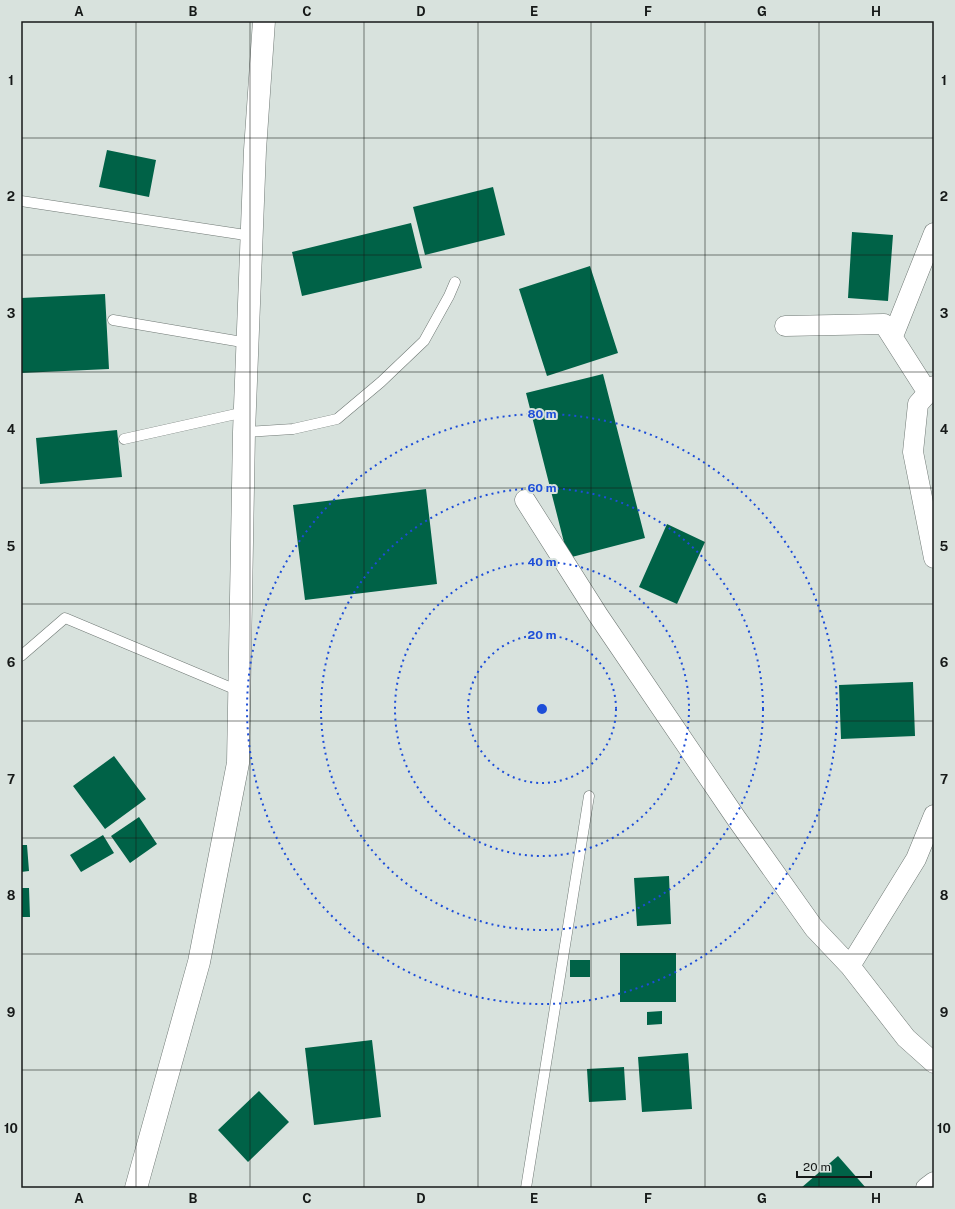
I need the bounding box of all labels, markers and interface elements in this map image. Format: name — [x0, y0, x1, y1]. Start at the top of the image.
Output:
text: A — [74, 4, 84, 19]
text: B — [189, 4, 198, 19]
text: C — [302, 4, 312, 19]
text: D — [416, 4, 426, 19]
text: E — [530, 4, 538, 19]
text: F — [644, 4, 652, 19]
text: G — [757, 4, 767, 19]
text: H — [871, 4, 881, 19]
text: 1 — [8, 73, 14, 88]
text: 1 — [941, 73, 947, 88]
text: 2 — [7, 189, 15, 204]
text: 2 — [940, 189, 948, 204]
text: 3 — [7, 306, 16, 321]
text: 3 — [940, 306, 949, 321]
text: 80 m — [527, 407, 557, 421]
text: 4 — [7, 422, 16, 437]
text: 4 — [940, 422, 949, 437]
text: 60 m — [527, 481, 557, 495]
text: 5 — [7, 539, 16, 554]
text: 5 — [940, 539, 949, 554]
text: 40 m — [527, 555, 557, 569]
text: 20 m — [528, 628, 557, 642]
text: 6 — [7, 655, 16, 670]
text: 6 — [940, 655, 949, 670]
centre of rings — [535, 702, 549, 716]
text: 7 — [7, 772, 15, 787]
text: 7 — [940, 772, 948, 787]
text: 8 — [7, 888, 16, 903]
text: 8 — [940, 888, 949, 903]
text: 9 — [7, 1005, 15, 1020]
text: 9 — [940, 1005, 948, 1020]
text: 10 — [4, 1121, 18, 1136]
text: 10 — [937, 1121, 951, 1136]
scale bar — [797, 1153, 871, 1179]
text: 20 m — [803, 1160, 831, 1174]
text: A — [74, 1191, 84, 1206]
text: B — [189, 1191, 198, 1206]
text: C — [302, 1191, 312, 1206]
text: D — [416, 1191, 426, 1206]
text: E — [530, 1191, 538, 1206]
text: F — [644, 1191, 652, 1206]
text: G — [757, 1191, 767, 1206]
text: H — [871, 1191, 881, 1206]

